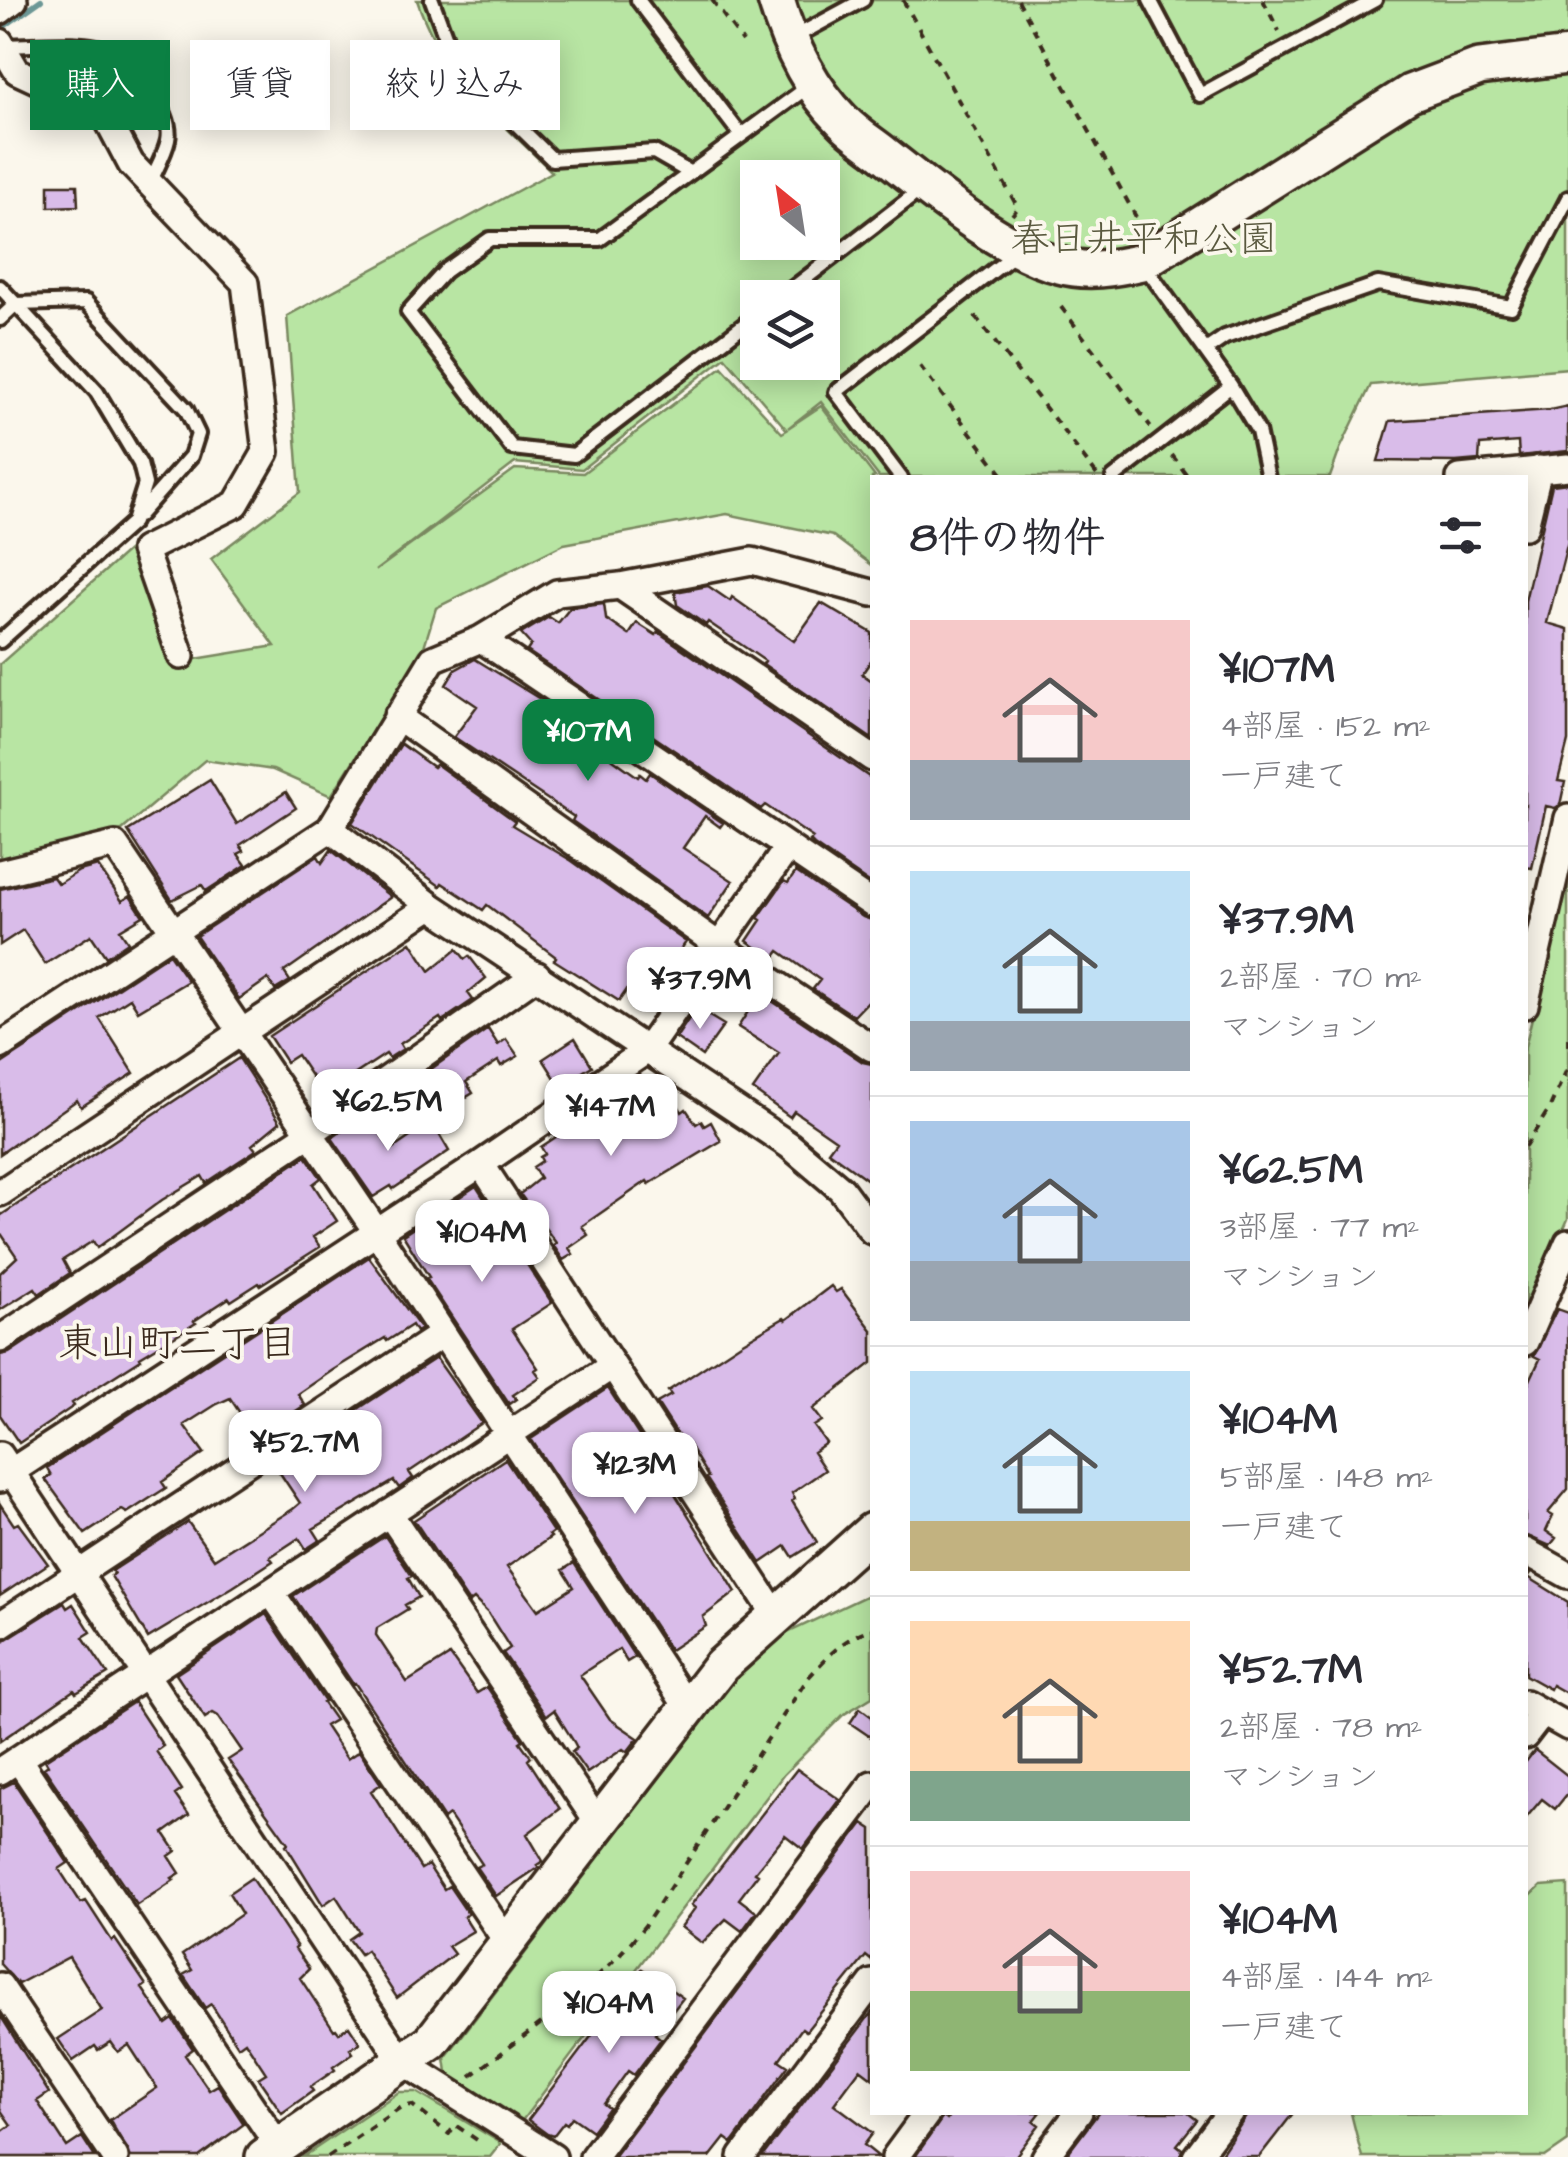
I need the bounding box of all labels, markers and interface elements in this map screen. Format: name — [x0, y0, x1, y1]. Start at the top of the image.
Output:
chip: 購入 — [30, 40, 170, 130]
chip: 賃貸 — [190, 40, 330, 130]
chip: 絞り込み — [350, 40, 560, 130]
north arrow — [740, 160, 840, 260]
map controls — [740, 160, 840, 380]
park label: 春日井平和公園 — [1011, 214, 1277, 266]
button: layers — [740, 280, 840, 380]
icon: filters — [1433, 508, 1488, 563]
text: 8件の物件 — [910, 510, 1105, 568]
text: ¥107M — [1220, 641, 1335, 699]
icon: home — [990, 660, 1110, 780]
pin: ¥107M — [518, 699, 658, 784]
text: 4部屋 · 152 m² — [1220, 704, 1431, 749]
text: ¥107M — [544, 709, 632, 754]
text: 一戸建て — [1220, 754, 1348, 799]
text: ¥37.9M — [1220, 892, 1354, 950]
icon: home — [990, 911, 1110, 1031]
pin: ¥37.9M — [619, 947, 781, 1032]
text: 2部屋 · 70 m² — [1220, 955, 1422, 1000]
text: ¥37.9M — [649, 957, 751, 1002]
text: マンション — [1220, 1005, 1379, 1050]
pin: ¥62.5M — [307, 1069, 469, 1154]
pin: ¥147M — [541, 1074, 681, 1159]
text: ¥62.5M — [333, 1079, 443, 1124]
text: ¥147M — [566, 1084, 656, 1129]
text: ¥62.5M — [1220, 1142, 1363, 1200]
icon: home — [990, 1161, 1110, 1281]
pin: ¥104M — [412, 1200, 552, 1285]
text: 3部屋 · 77 m² — [1220, 1205, 1420, 1250]
text: ¥104M — [437, 1210, 527, 1255]
text: マンション — [1220, 1255, 1379, 1300]
district label: 東山町二丁目 — [58, 1317, 298, 1372]
text: ¥104M — [1220, 1392, 1338, 1450]
pin: ¥52.7M — [224, 1410, 386, 1495]
icon: home — [990, 1411, 1110, 1531]
text: ¥52.7M — [251, 1420, 359, 1465]
pin: ¥123M — [565, 1432, 705, 1517]
text: ¥123M — [594, 1442, 676, 1487]
text: 5部屋 · 148 m² — [1220, 1455, 1433, 1500]
text: 一戸建て — [1220, 1505, 1348, 1550]
text: ¥52.7M — [1220, 1642, 1363, 1700]
icon: home — [990, 1661, 1110, 1781]
text: 2部屋 · 78 m² — [1220, 1705, 1423, 1750]
text: マンション — [1220, 1755, 1379, 1800]
text: ¥104M — [1220, 1892, 1338, 1950]
icon: home — [990, 1911, 1110, 2031]
text: 4部屋 · 144 m² — [1220, 1955, 1433, 2000]
pin: ¥104M — [539, 1971, 679, 2056]
text: ¥104M — [564, 1981, 654, 2026]
text: 一戸建て — [1220, 2005, 1348, 2050]

